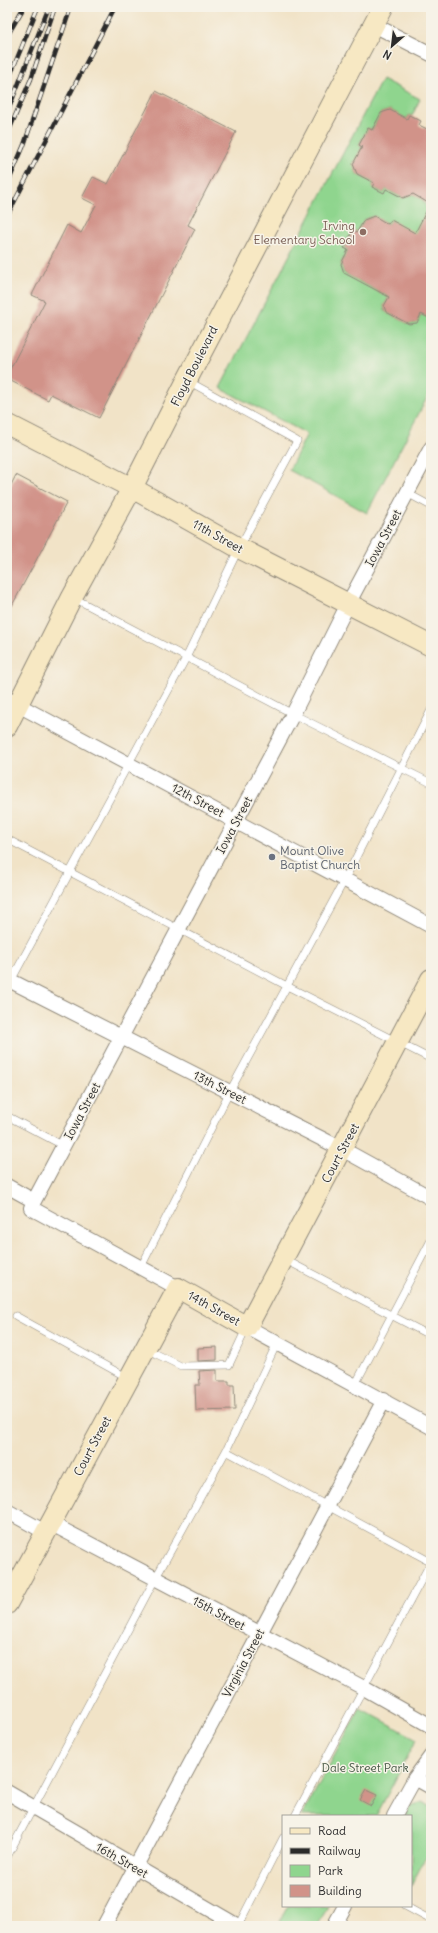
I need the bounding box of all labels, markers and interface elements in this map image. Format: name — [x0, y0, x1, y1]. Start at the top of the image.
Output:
north arrow — [372, 26, 412, 66]
text: N — [381, 47, 394, 63]
place label: Irving Elementary School — [254, 218, 355, 247]
marker: Irving Elementary School — [358, 227, 368, 237]
street label: Floyd Boulevard — [167, 323, 221, 409]
street label: Iowa Street — [362, 507, 404, 569]
street label: 11th Street — [190, 516, 246, 556]
street label: 12th Street — [169, 780, 227, 820]
street label: Iowa Street — [213, 794, 255, 856]
place label: Mount Olive Baptist Church — [280, 843, 360, 872]
marker: Mount Olive Baptist Church — [267, 852, 277, 862]
street label: 13th Street — [191, 1067, 249, 1107]
street label: Iowa Street — [61, 1080, 103, 1142]
street label: Court Street — [318, 1121, 362, 1185]
street label: 14th Street — [185, 1287, 243, 1329]
street label: Court Street — [70, 1414, 114, 1478]
street label: 15th Street — [190, 1593, 248, 1633]
street label: Virginia Street — [219, 1626, 267, 1700]
park label: Dale Street Park — [321, 1760, 409, 1775]
legend — [282, 1815, 412, 1907]
text: Road — [318, 1823, 346, 1838]
street label: 16th Street — [93, 1839, 151, 1881]
text: Railway — [318, 1843, 361, 1858]
text: Park — [318, 1863, 343, 1878]
text: Building — [318, 1883, 362, 1898]

